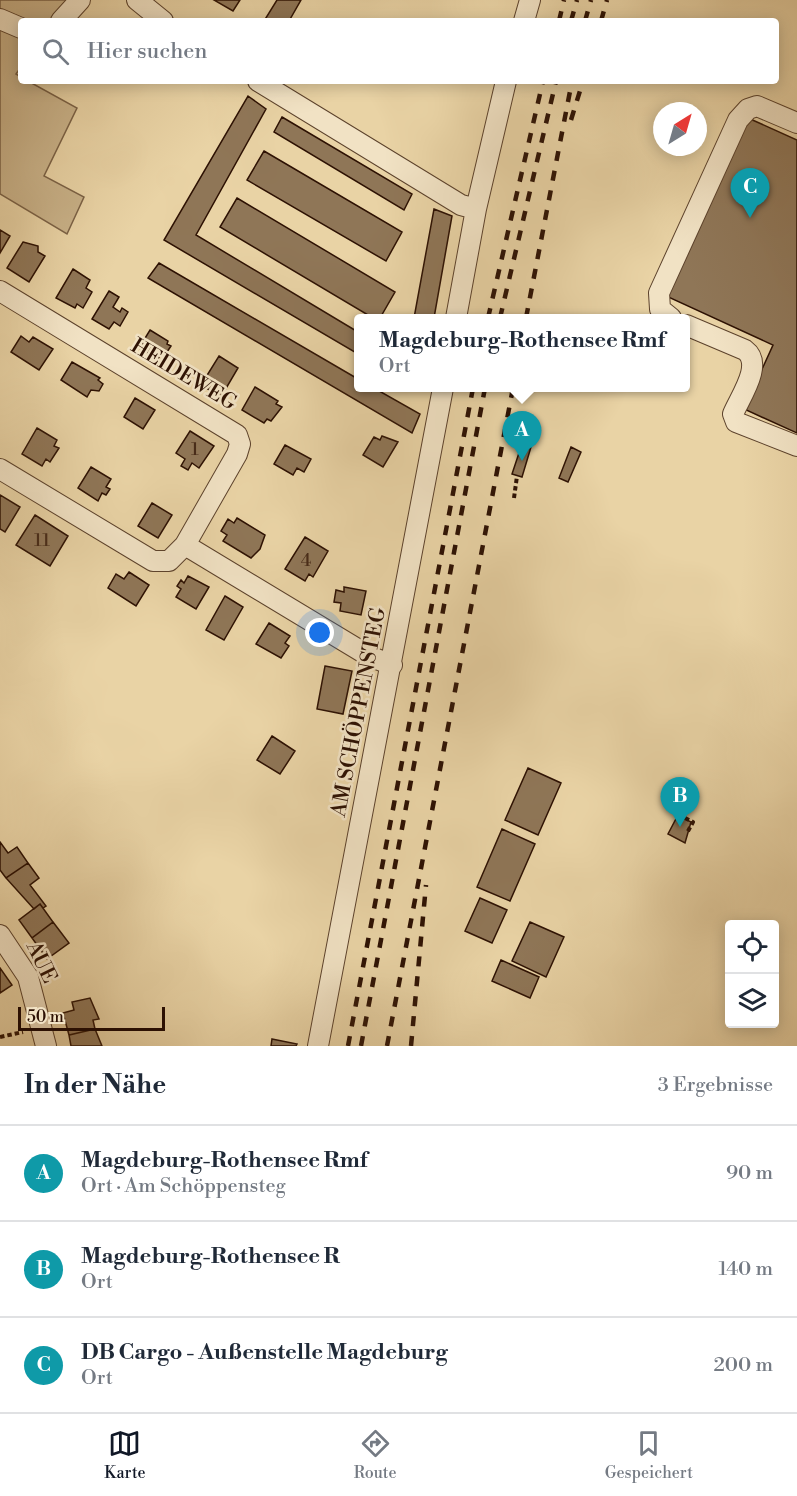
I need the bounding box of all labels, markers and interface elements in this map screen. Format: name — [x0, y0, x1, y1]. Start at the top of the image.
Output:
search box — [18, 18, 779, 84]
icon: search — [39, 35, 72, 68]
text: Hier suchen — [87, 38, 207, 65]
north arrow — [653, 102, 707, 156]
pin: C — [730, 168, 770, 218]
popup — [354, 314, 690, 392]
text: Magdeburg-Rothensee Rmf — [379, 327, 665, 354]
street label: HEIDEWEG — [126, 333, 241, 417]
text: Ort — [379, 354, 411, 379]
pin: A — [502, 412, 542, 461]
house number: 1 — [191, 438, 199, 461]
house number: 11 — [34, 529, 50, 552]
house number: 4 — [301, 549, 312, 572]
street label: AM SCHÖPPENSTEG — [324, 604, 392, 820]
your location — [305, 618, 334, 647]
pin: B — [660, 778, 700, 827]
map controls — [725, 920, 779, 1028]
button: locate — [725, 920, 779, 974]
street label: AUE — [19, 936, 62, 988]
button: layers — [725, 974, 779, 1028]
scale bar — [18, 1004, 165, 1032]
text: 50 m — [27, 1007, 64, 1027]
text: In der Nähe — [24, 1069, 166, 1101]
text: 3 Ergebnisse — [658, 1073, 773, 1098]
text: Magdeburg-Rothensee Rmf — [81, 1147, 368, 1174]
text: A — [36, 1161, 51, 1186]
text: 90 m — [726, 1161, 773, 1186]
text: Ort · Am Schöppensteg — [81, 1174, 286, 1199]
text: Magdeburg-Rothensee R — [81, 1243, 340, 1270]
text: B — [36, 1257, 51, 1282]
text: 140 m — [718, 1257, 773, 1282]
text: Ort — [81, 1270, 113, 1295]
text: DB Cargo - Außenstelle Magdeburg — [81, 1339, 448, 1366]
text: C — [36, 1353, 51, 1378]
text: 200 m — [713, 1353, 773, 1378]
text: Ort — [81, 1366, 113, 1391]
tab: Karte — [104, 1427, 146, 1483]
tab: Route — [354, 1427, 396, 1483]
tab: Gespeichert — [605, 1427, 693, 1483]

